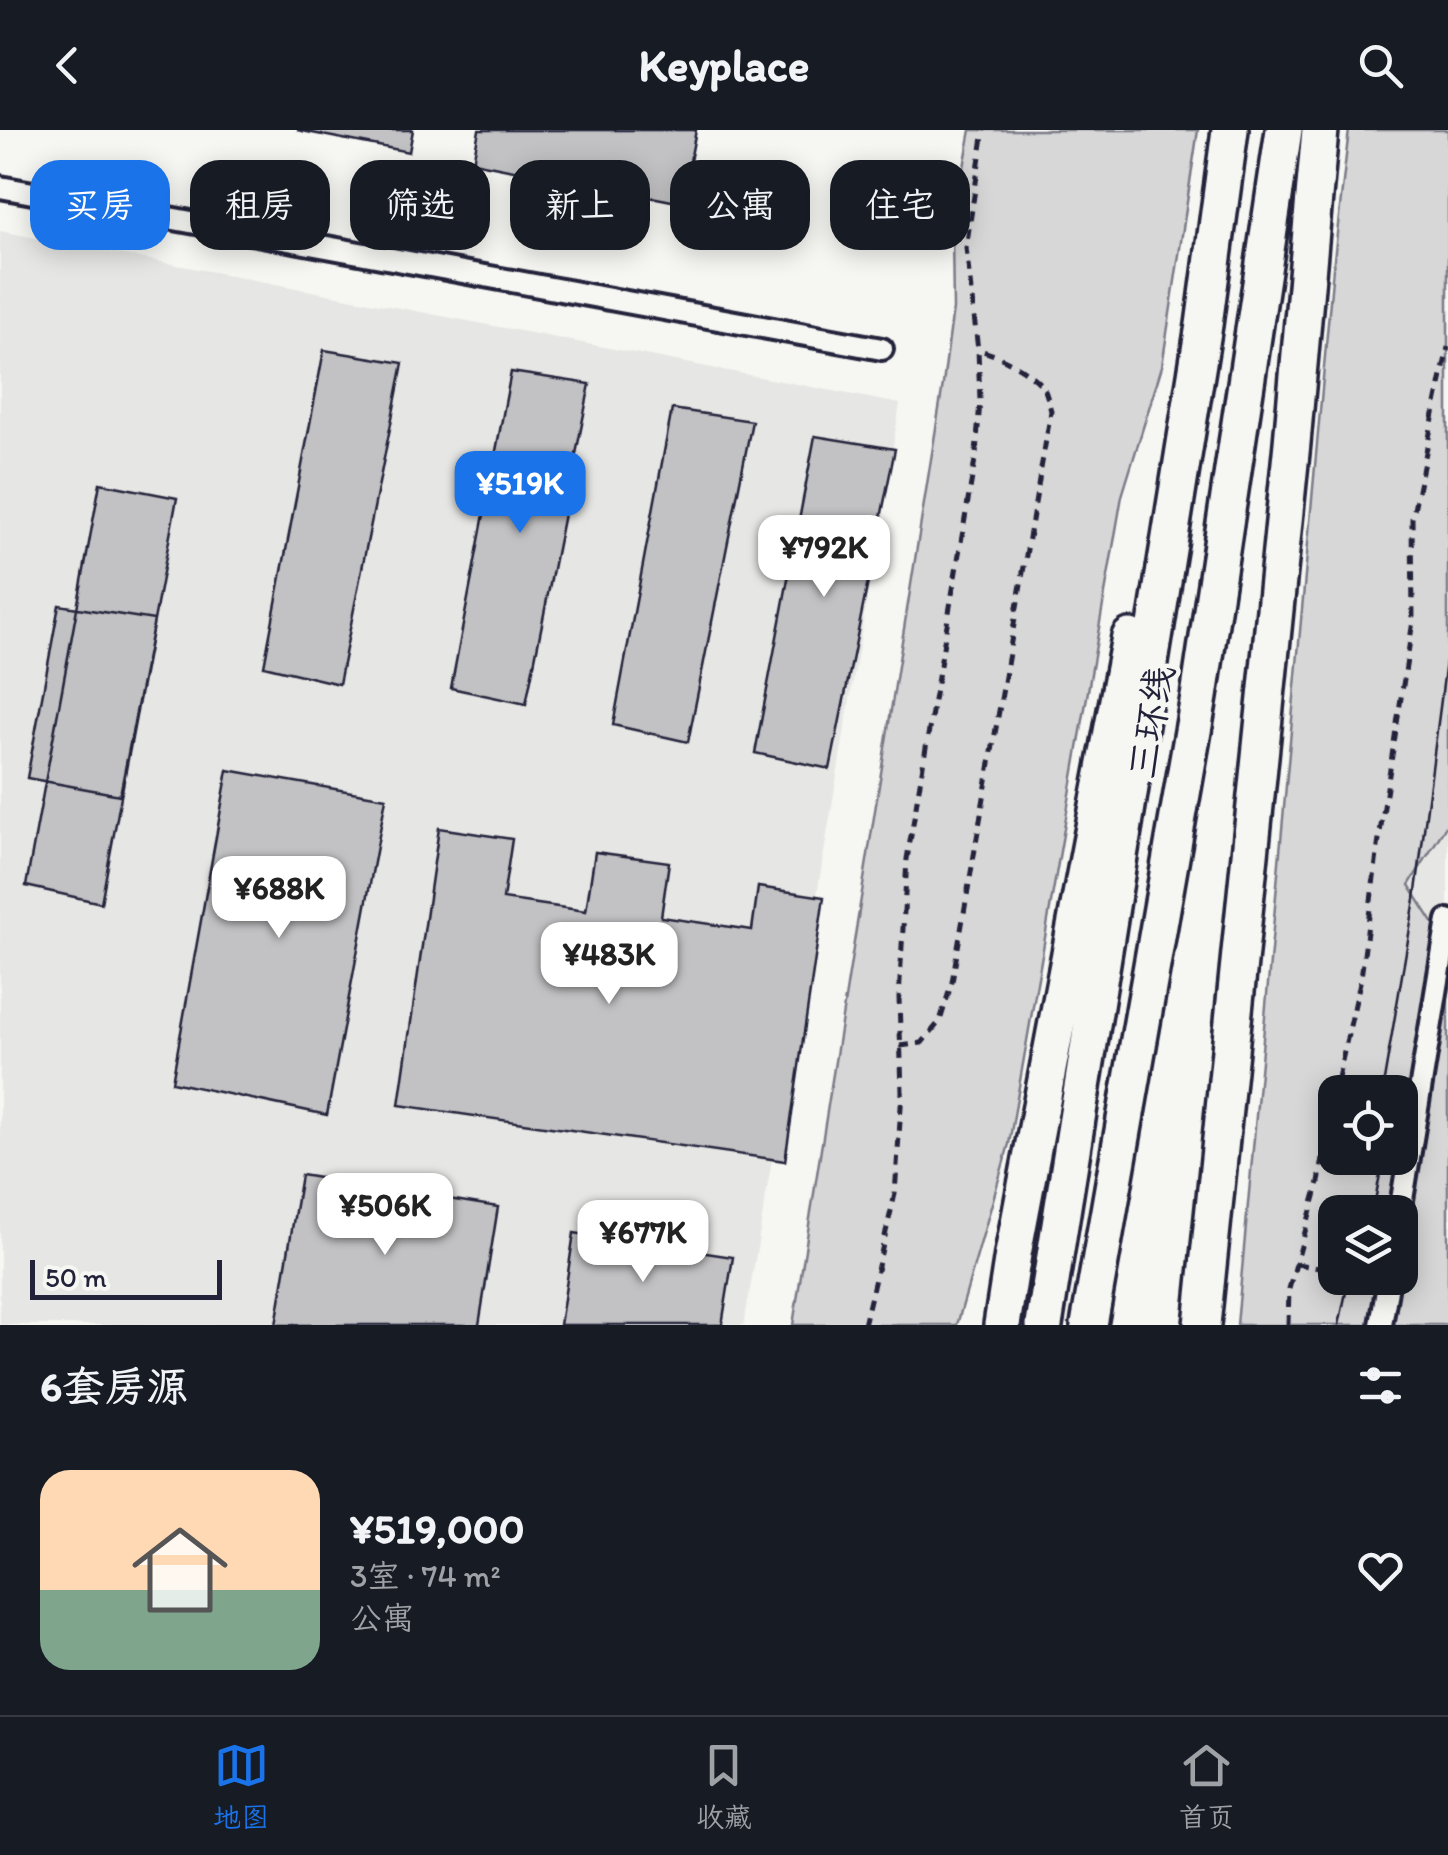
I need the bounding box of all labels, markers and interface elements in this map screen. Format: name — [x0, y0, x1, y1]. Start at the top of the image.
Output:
icon: back — [40, 38, 95, 93]
text: Keyplace — [639, 38, 809, 92]
icon: search — [1353, 38, 1408, 93]
chip: 买房 — [30, 160, 170, 250]
chip: 租房 — [190, 160, 330, 250]
chip: 筛选 — [350, 160, 490, 250]
chip: 新上 — [510, 160, 650, 250]
chip: 公寓 — [670, 160, 810, 250]
chip: 住宅 — [830, 160, 970, 250]
pin: ¥519K — [450, 451, 590, 536]
text: ¥519K — [477, 464, 563, 502]
pin: ¥792K — [754, 515, 894, 600]
text: ¥792K — [780, 528, 868, 566]
street label: 三环线 — [1118, 662, 1184, 782]
pin: ¥688K — [209, 856, 349, 941]
text: ¥688K — [234, 869, 324, 907]
pin: ¥483K — [539, 922, 679, 1007]
text: ¥483K — [563, 935, 655, 973]
map controls — [1318, 1075, 1418, 1295]
button: locate — [1318, 1075, 1418, 1175]
pin: ¥506K — [315, 1173, 455, 1258]
text: ¥506K — [339, 1186, 431, 1224]
button: layers — [1318, 1195, 1418, 1295]
pin: ¥677K — [573, 1200, 713, 1285]
text: ¥677K — [599, 1213, 687, 1251]
scale bar — [30, 1255, 222, 1300]
text: 50 m — [45, 1260, 107, 1294]
icon: filters — [1353, 1358, 1408, 1413]
text: 6套房源 — [40, 1361, 188, 1412]
text: ¥519,000 — [350, 1503, 525, 1554]
icon: home — [120, 1510, 240, 1630]
icon: heart — [1353, 1543, 1408, 1598]
text: 3室 · 74 m² — [350, 1557, 501, 1595]
text: 公寓 — [350, 1599, 414, 1637]
tab: 地图 — [213, 1738, 269, 1835]
tab: 收藏 — [696, 1738, 752, 1835]
tab: 首页 — [1179, 1738, 1235, 1835]

